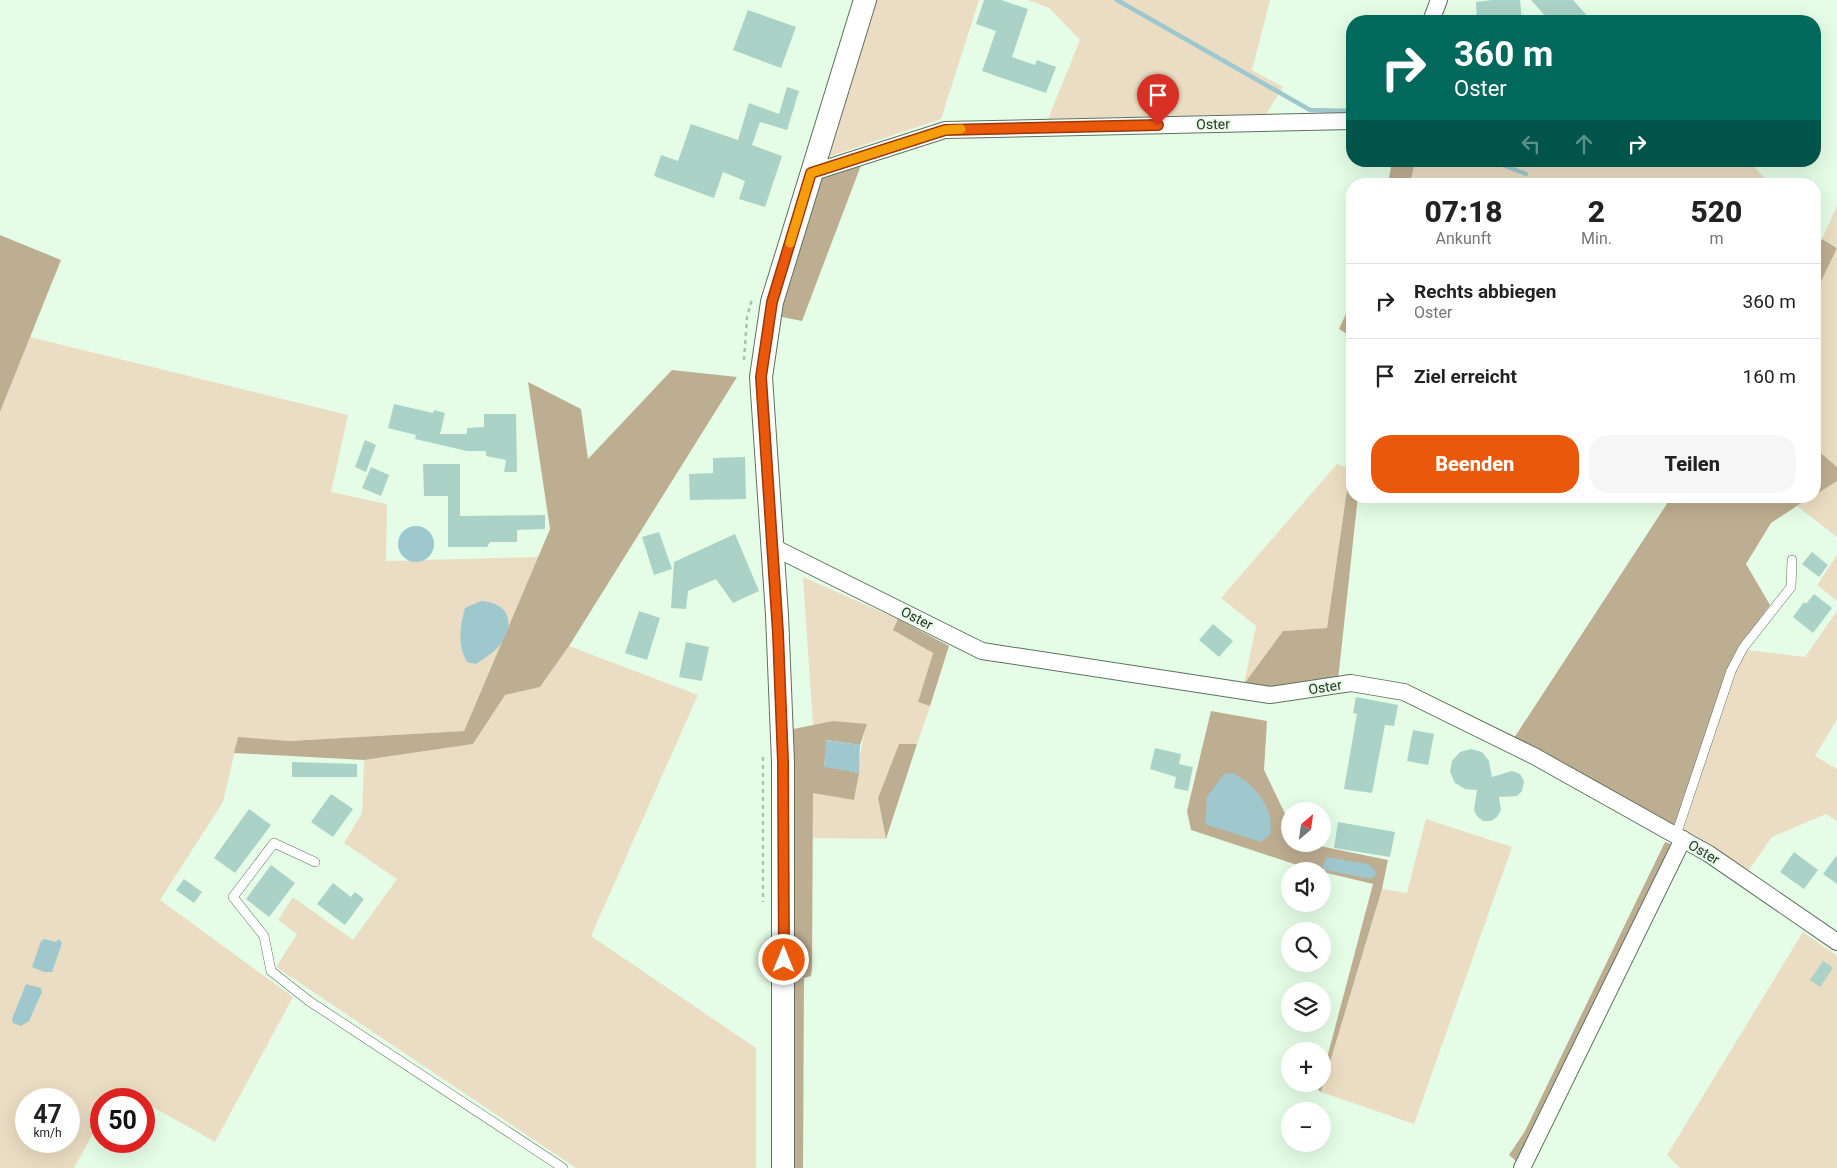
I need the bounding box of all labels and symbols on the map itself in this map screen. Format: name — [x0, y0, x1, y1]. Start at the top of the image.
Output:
pin — [1137, 74, 1179, 125]
street label: Oster — [1196, 116, 1230, 132]
street label: Oster — [898, 603, 936, 633]
street label: Oster — [1307, 676, 1343, 698]
north arrow — [1281, 802, 1331, 852]
street label: Oster — [1685, 836, 1723, 868]
position arrow — [757, 933, 809, 985]
speed limit sign: 50 — [90, 1088, 155, 1153]

